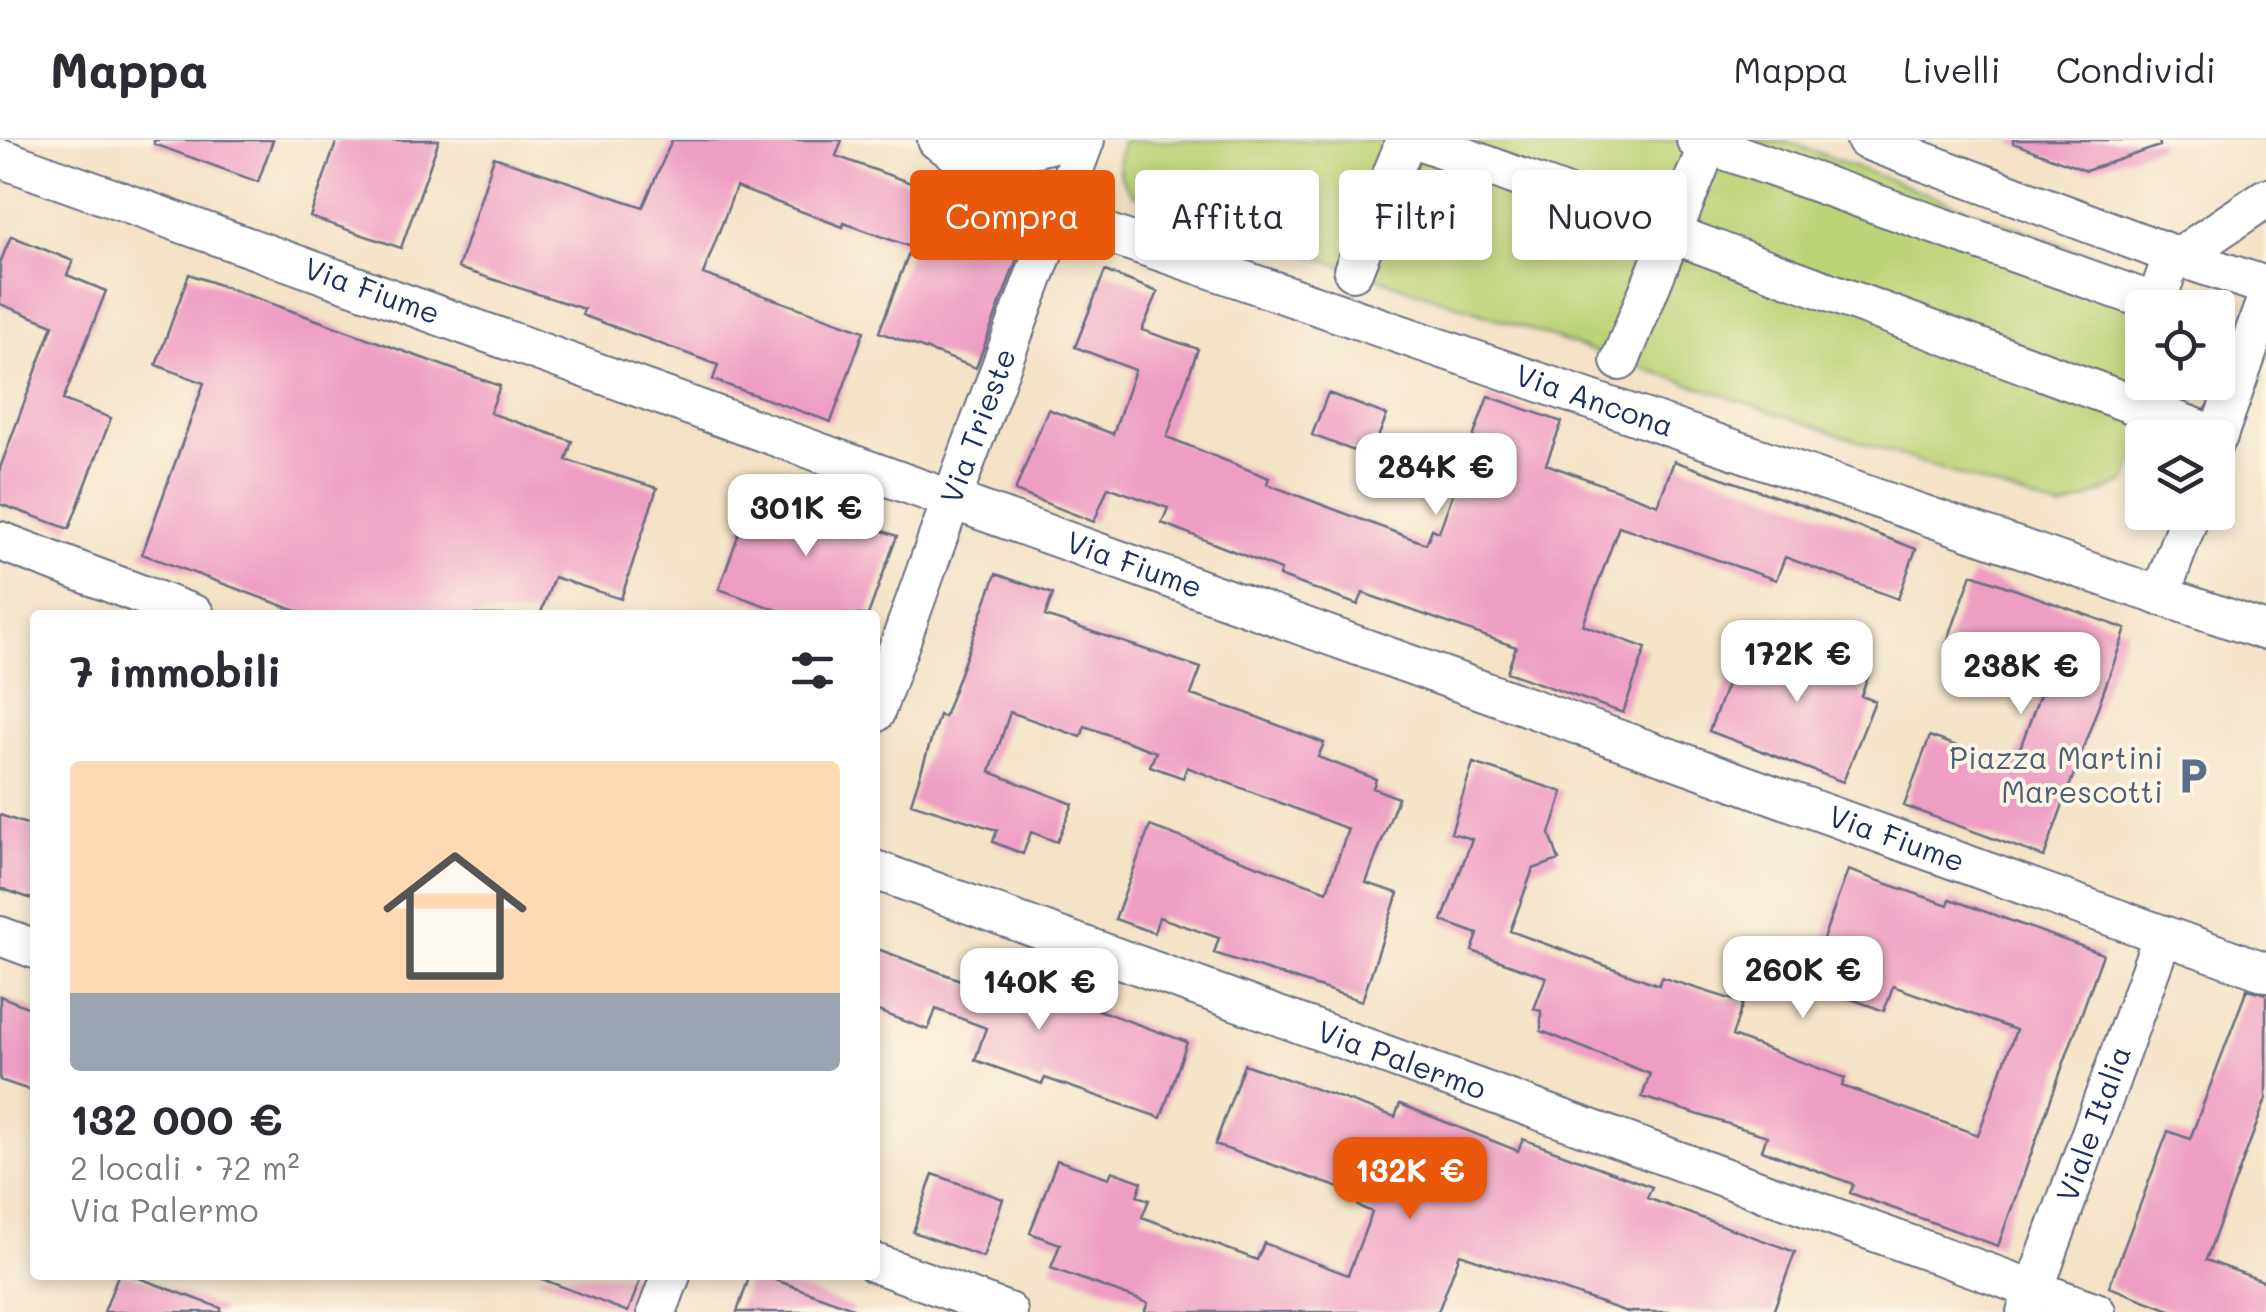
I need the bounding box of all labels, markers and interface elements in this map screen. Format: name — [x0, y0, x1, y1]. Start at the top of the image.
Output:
text: Mappa — [50, 38, 208, 100]
text: Mappa — [1734, 46, 1848, 92]
text: Livelli — [1903, 46, 2001, 92]
text: Condividi — [2056, 46, 2216, 92]
chip: Compra — [910, 170, 1115, 260]
chip: Affitta — [1135, 170, 1319, 260]
chip: Filtri — [1339, 170, 1492, 260]
chip: Nuovo — [1512, 170, 1687, 260]
street label: Via Fiume — [299, 247, 446, 332]
map controls — [2125, 290, 2235, 530]
button: locate — [2125, 290, 2235, 400]
street label: Via Trieste — [930, 342, 1024, 509]
street label: Via Ancona — [1510, 353, 1679, 445]
button: layers — [2125, 420, 2235, 530]
pin: 284K € — [1355, 433, 1517, 518]
text: 284K € — [1378, 444, 1494, 486]
pin: 301K € — [725, 474, 887, 559]
text: 301K € — [750, 485, 862, 527]
street label: Via Fiume — [1061, 521, 1208, 606]
pin: 172K € — [1716, 620, 1878, 705]
text: 172K € — [1743, 631, 1851, 673]
pin: 238K € — [1940, 632, 2102, 717]
text: 7 immobili — [70, 643, 281, 698]
icon: filters — [785, 643, 840, 698]
text: 238K € — [1963, 643, 2079, 685]
place label: Piazza Martini Marescotti — [1949, 737, 2163, 811]
parking icon: Piazza Martini Marescotti — [2172, 755, 2214, 797]
street label: Via Fiume — [1824, 795, 1970, 880]
icon: home — [365, 826, 545, 1006]
pin: 260K € — [1722, 936, 1884, 1021]
text: 260K € — [1745, 947, 1861, 989]
pin: 140K € — [958, 948, 1120, 1033]
text: 140K € — [982, 959, 1096, 1001]
street label: Via Palermo — [1312, 1010, 1492, 1108]
street label: Viale Italia — [2046, 1040, 2139, 1207]
text: 132 000 € — [70, 1091, 283, 1146]
pin: 132K € — [1329, 1137, 1491, 1222]
text: 2 locali · 72 m² — [70, 1146, 300, 1188]
text: 132K € — [1355, 1148, 1465, 1190]
text: Via Palermo — [70, 1188, 258, 1230]

